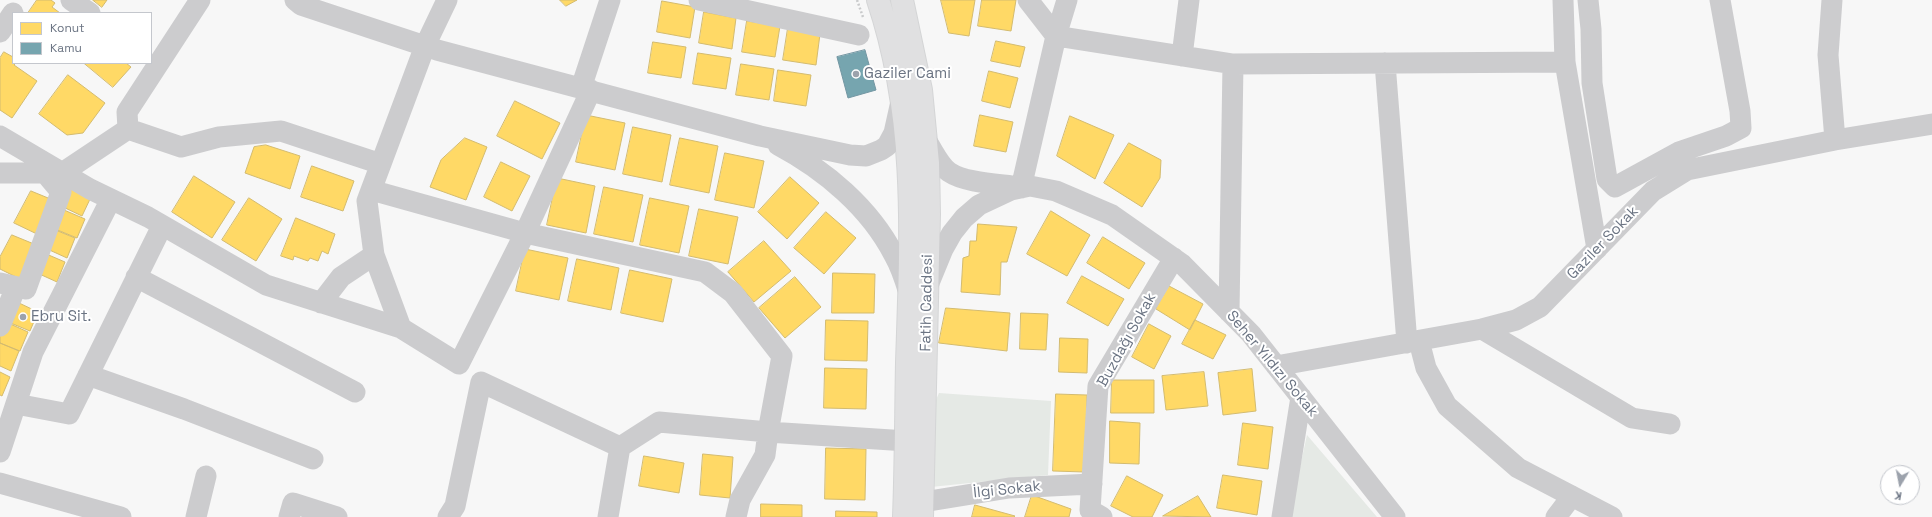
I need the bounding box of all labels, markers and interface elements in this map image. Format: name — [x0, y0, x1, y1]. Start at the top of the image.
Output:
legend — [12, 12, 152, 64]
text: Konut — [50, 20, 85, 36]
text: Kamu — [50, 40, 82, 56]
place label: Gaziler Cami — [864, 65, 951, 83]
marker: Gaziler Cami — [851, 69, 861, 79]
street label: Gaziler Sokak — [1563, 203, 1643, 283]
street label: Fatih Caddesi — [917, 254, 937, 352]
street label: Buzdağı Sokak — [1094, 290, 1160, 390]
street label: Seher Yıldızı Sokak — [1222, 307, 1322, 421]
place label: Ebru Sit. — [31, 308, 91, 326]
marker: Ebru Sit. — [18, 312, 28, 322]
north arrow — [1880, 465, 1920, 505]
street label: İlgi Sokak — [972, 478, 1042, 502]
text: K — [1893, 488, 1903, 503]

